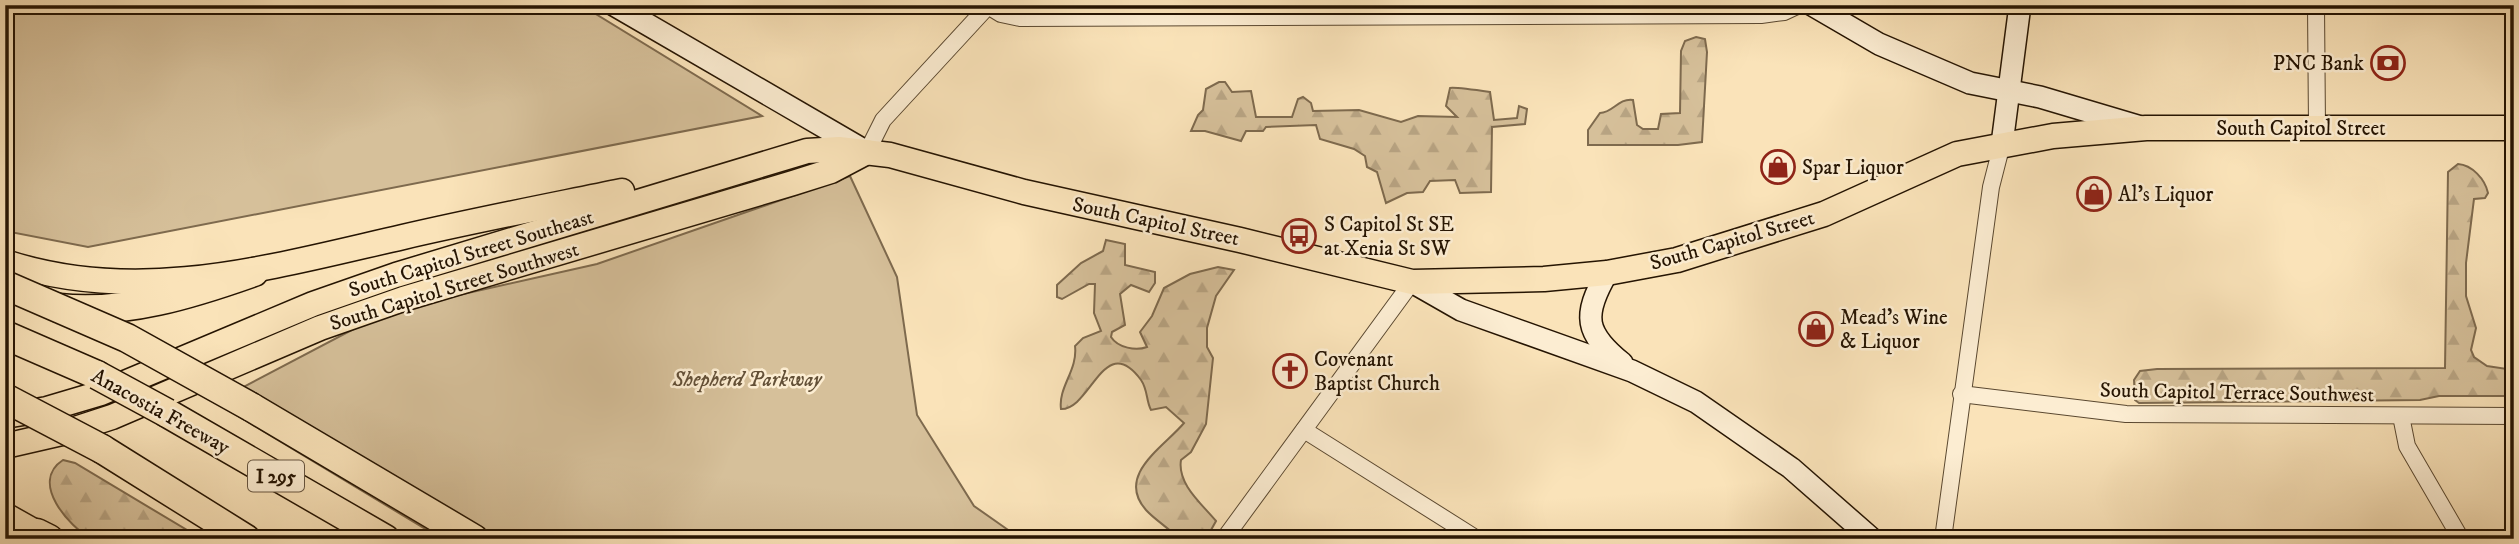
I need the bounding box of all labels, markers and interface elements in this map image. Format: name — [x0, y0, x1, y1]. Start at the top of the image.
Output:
bank icon: PNC Bank — [2369, 44, 2407, 82]
place label: PNC Bank — [2273, 51, 2365, 77]
street label: South Capitol Street — [2216, 116, 2386, 142]
shop icon: Spar Liquor — [1759, 148, 1797, 186]
place label: Spar Liquor — [1802, 155, 1904, 181]
shop icon: Al's Liquor — [2075, 175, 2113, 213]
place label: Al's Liquor — [2118, 182, 2213, 208]
street label: South Capitol Street — [1070, 192, 1242, 252]
street label: South Capitol Street Southeast — [346, 204, 597, 304]
street label: South Capitol Street — [1647, 205, 1818, 277]
place label: S Capitol St SE at Xenia St SW — [1324, 212, 1454, 262]
bus stop icon: S Capitol St SE at Xenia St SW — [1280, 217, 1318, 255]
street label: South Capitol Street Southwest — [327, 237, 582, 337]
place label: Mead's Wine & Liquor — [1840, 305, 1948, 355]
shop icon: Mead's Wine & Liquor — [1797, 310, 1835, 348]
place label: Covenant Baptist Church — [1314, 347, 1440, 397]
church icon: Covenant Baptist Church — [1271, 352, 1309, 390]
street label: Anacostia Freeway — [87, 363, 235, 461]
park label: Shepherd Parkway — [671, 367, 823, 393]
street label: South Capitol Terrace Southwest — [2100, 378, 2375, 408]
road number: I 295 — [248, 461, 304, 491]

